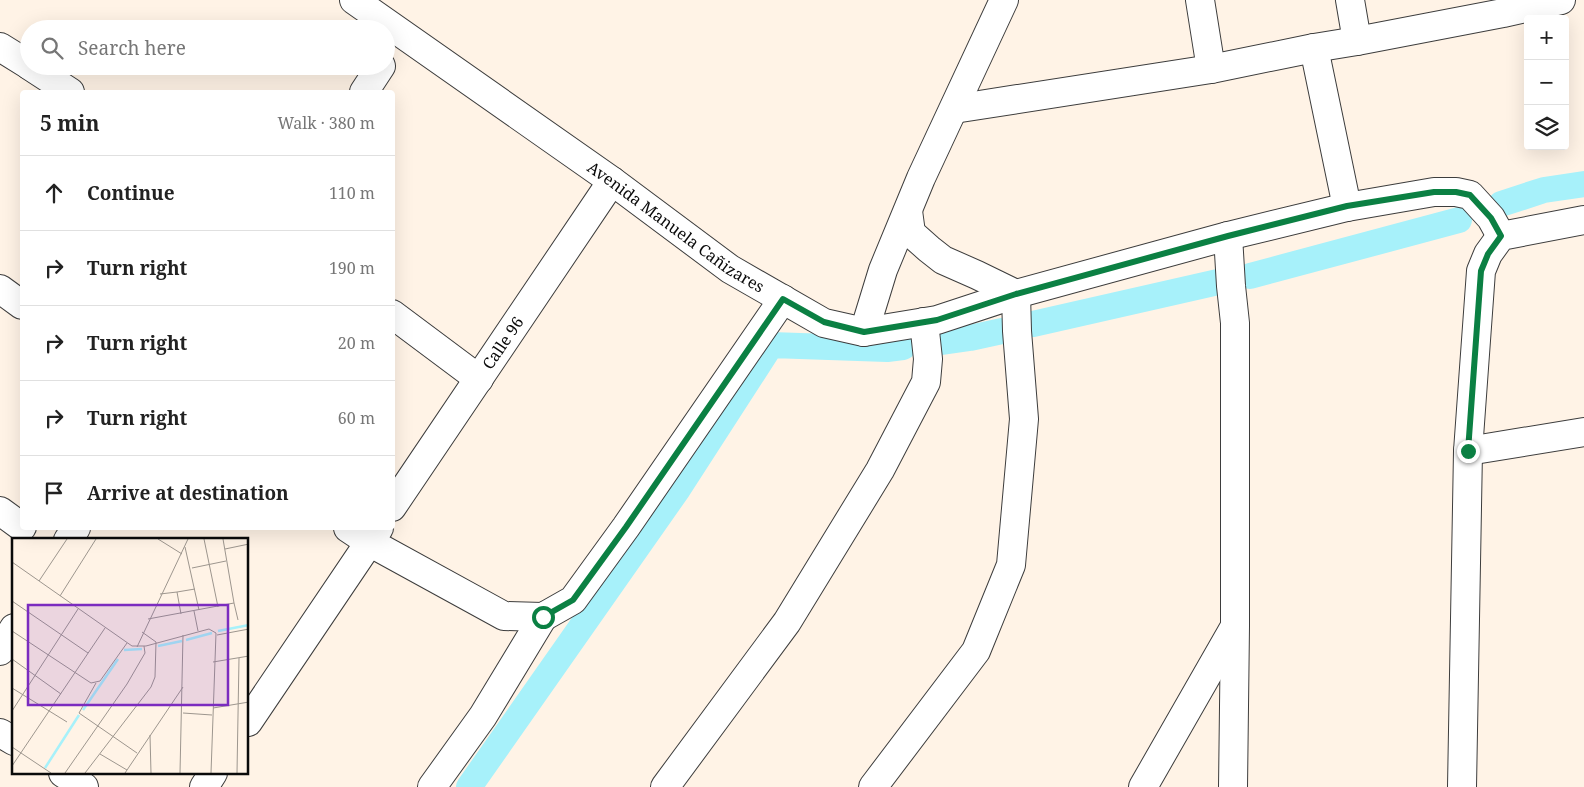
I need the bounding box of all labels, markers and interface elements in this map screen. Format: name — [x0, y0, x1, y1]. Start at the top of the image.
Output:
map controls — [1524, 15, 1569, 150]
button: + — [1524, 15, 1569, 60]
search box — [20, 20, 395, 75]
icon: search — [38, 34, 66, 62]
text: Search here — [78, 35, 186, 61]
button: − — [1524, 60, 1569, 105]
button: layers — [1524, 105, 1569, 150]
text: 5 min — [40, 109, 99, 137]
text: Walk · 380 m — [278, 112, 375, 134]
street label: Avenida Manuela Cañizares — [583, 156, 768, 297]
icon: ahead — [40, 179, 68, 207]
text: Continue — [87, 180, 175, 206]
text: 110 m — [329, 182, 375, 204]
icon: right — [40, 254, 68, 282]
text: Turn right — [87, 255, 187, 281]
text: 190 m — [329, 257, 375, 279]
street label: Calle 96 — [477, 312, 529, 374]
icon: right — [40, 329, 68, 357]
text: Turn right — [87, 330, 187, 356]
text: 20 m — [338, 332, 375, 354]
icon: right — [40, 404, 68, 432]
text: Turn right — [87, 405, 187, 431]
text: 60 m — [338, 407, 375, 429]
route end — [1457, 440, 1480, 463]
icon: arrive — [40, 479, 68, 507]
text: Arrive at destination — [87, 480, 289, 506]
inset map — [12, 538, 249, 774]
route start — [532, 606, 555, 629]

